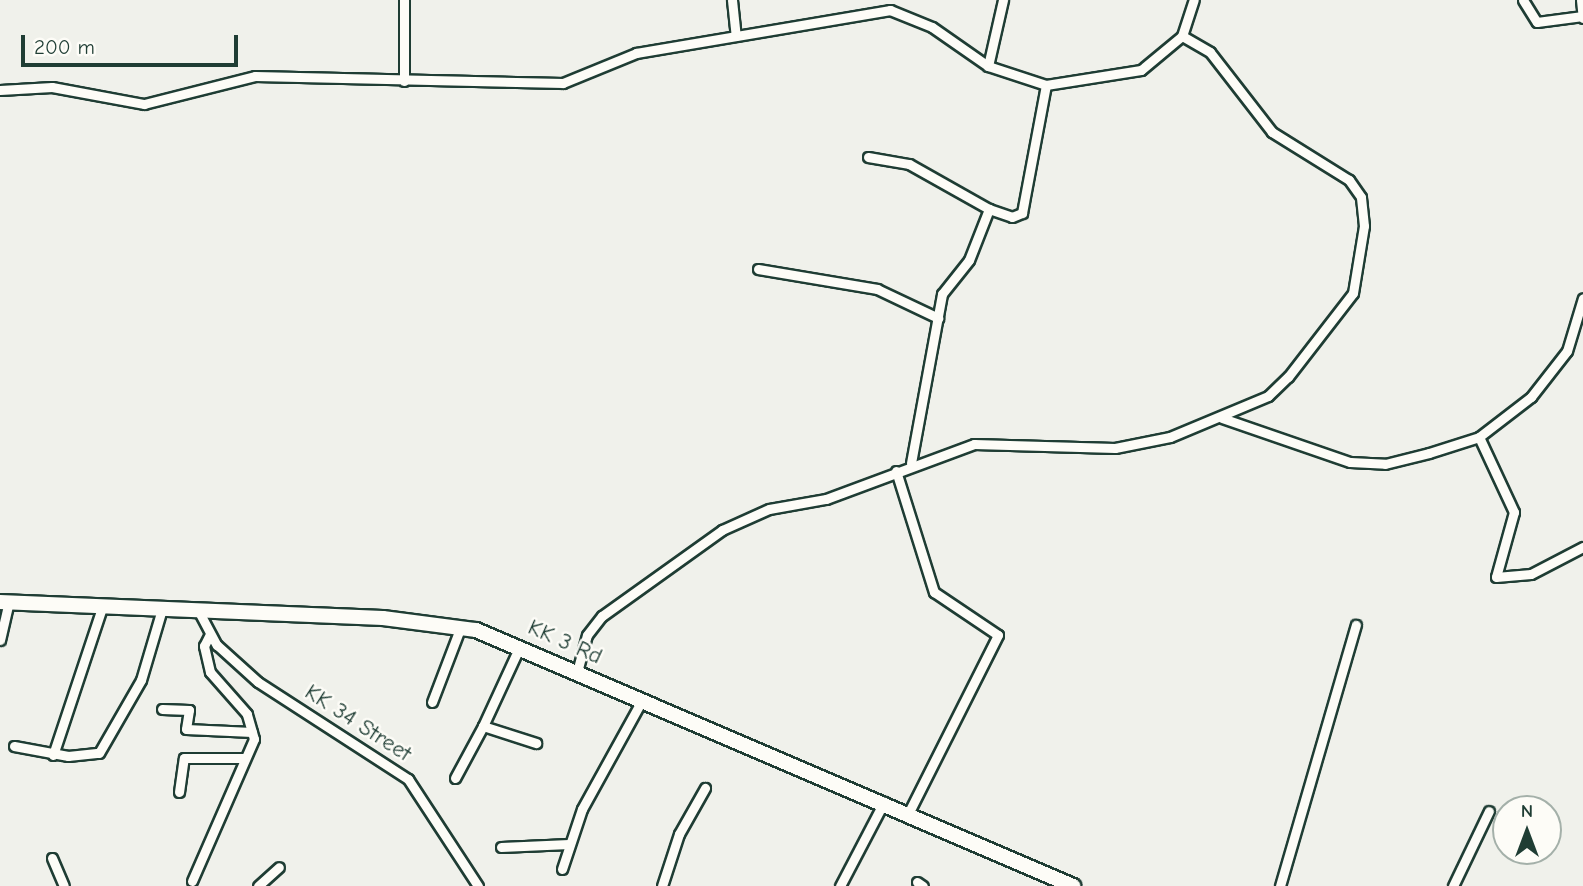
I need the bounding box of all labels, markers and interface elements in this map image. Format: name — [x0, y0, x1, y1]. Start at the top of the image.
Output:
scale bar — [24, 21, 242, 65]
text: 200 m — [34, 35, 95, 59]
street label: KK 3 Rd — [524, 613, 606, 671]
street label: KK 34 Street — [300, 678, 416, 768]
north arrow — [1492, 795, 1562, 865]
text: N — [1521, 800, 1533, 822]

